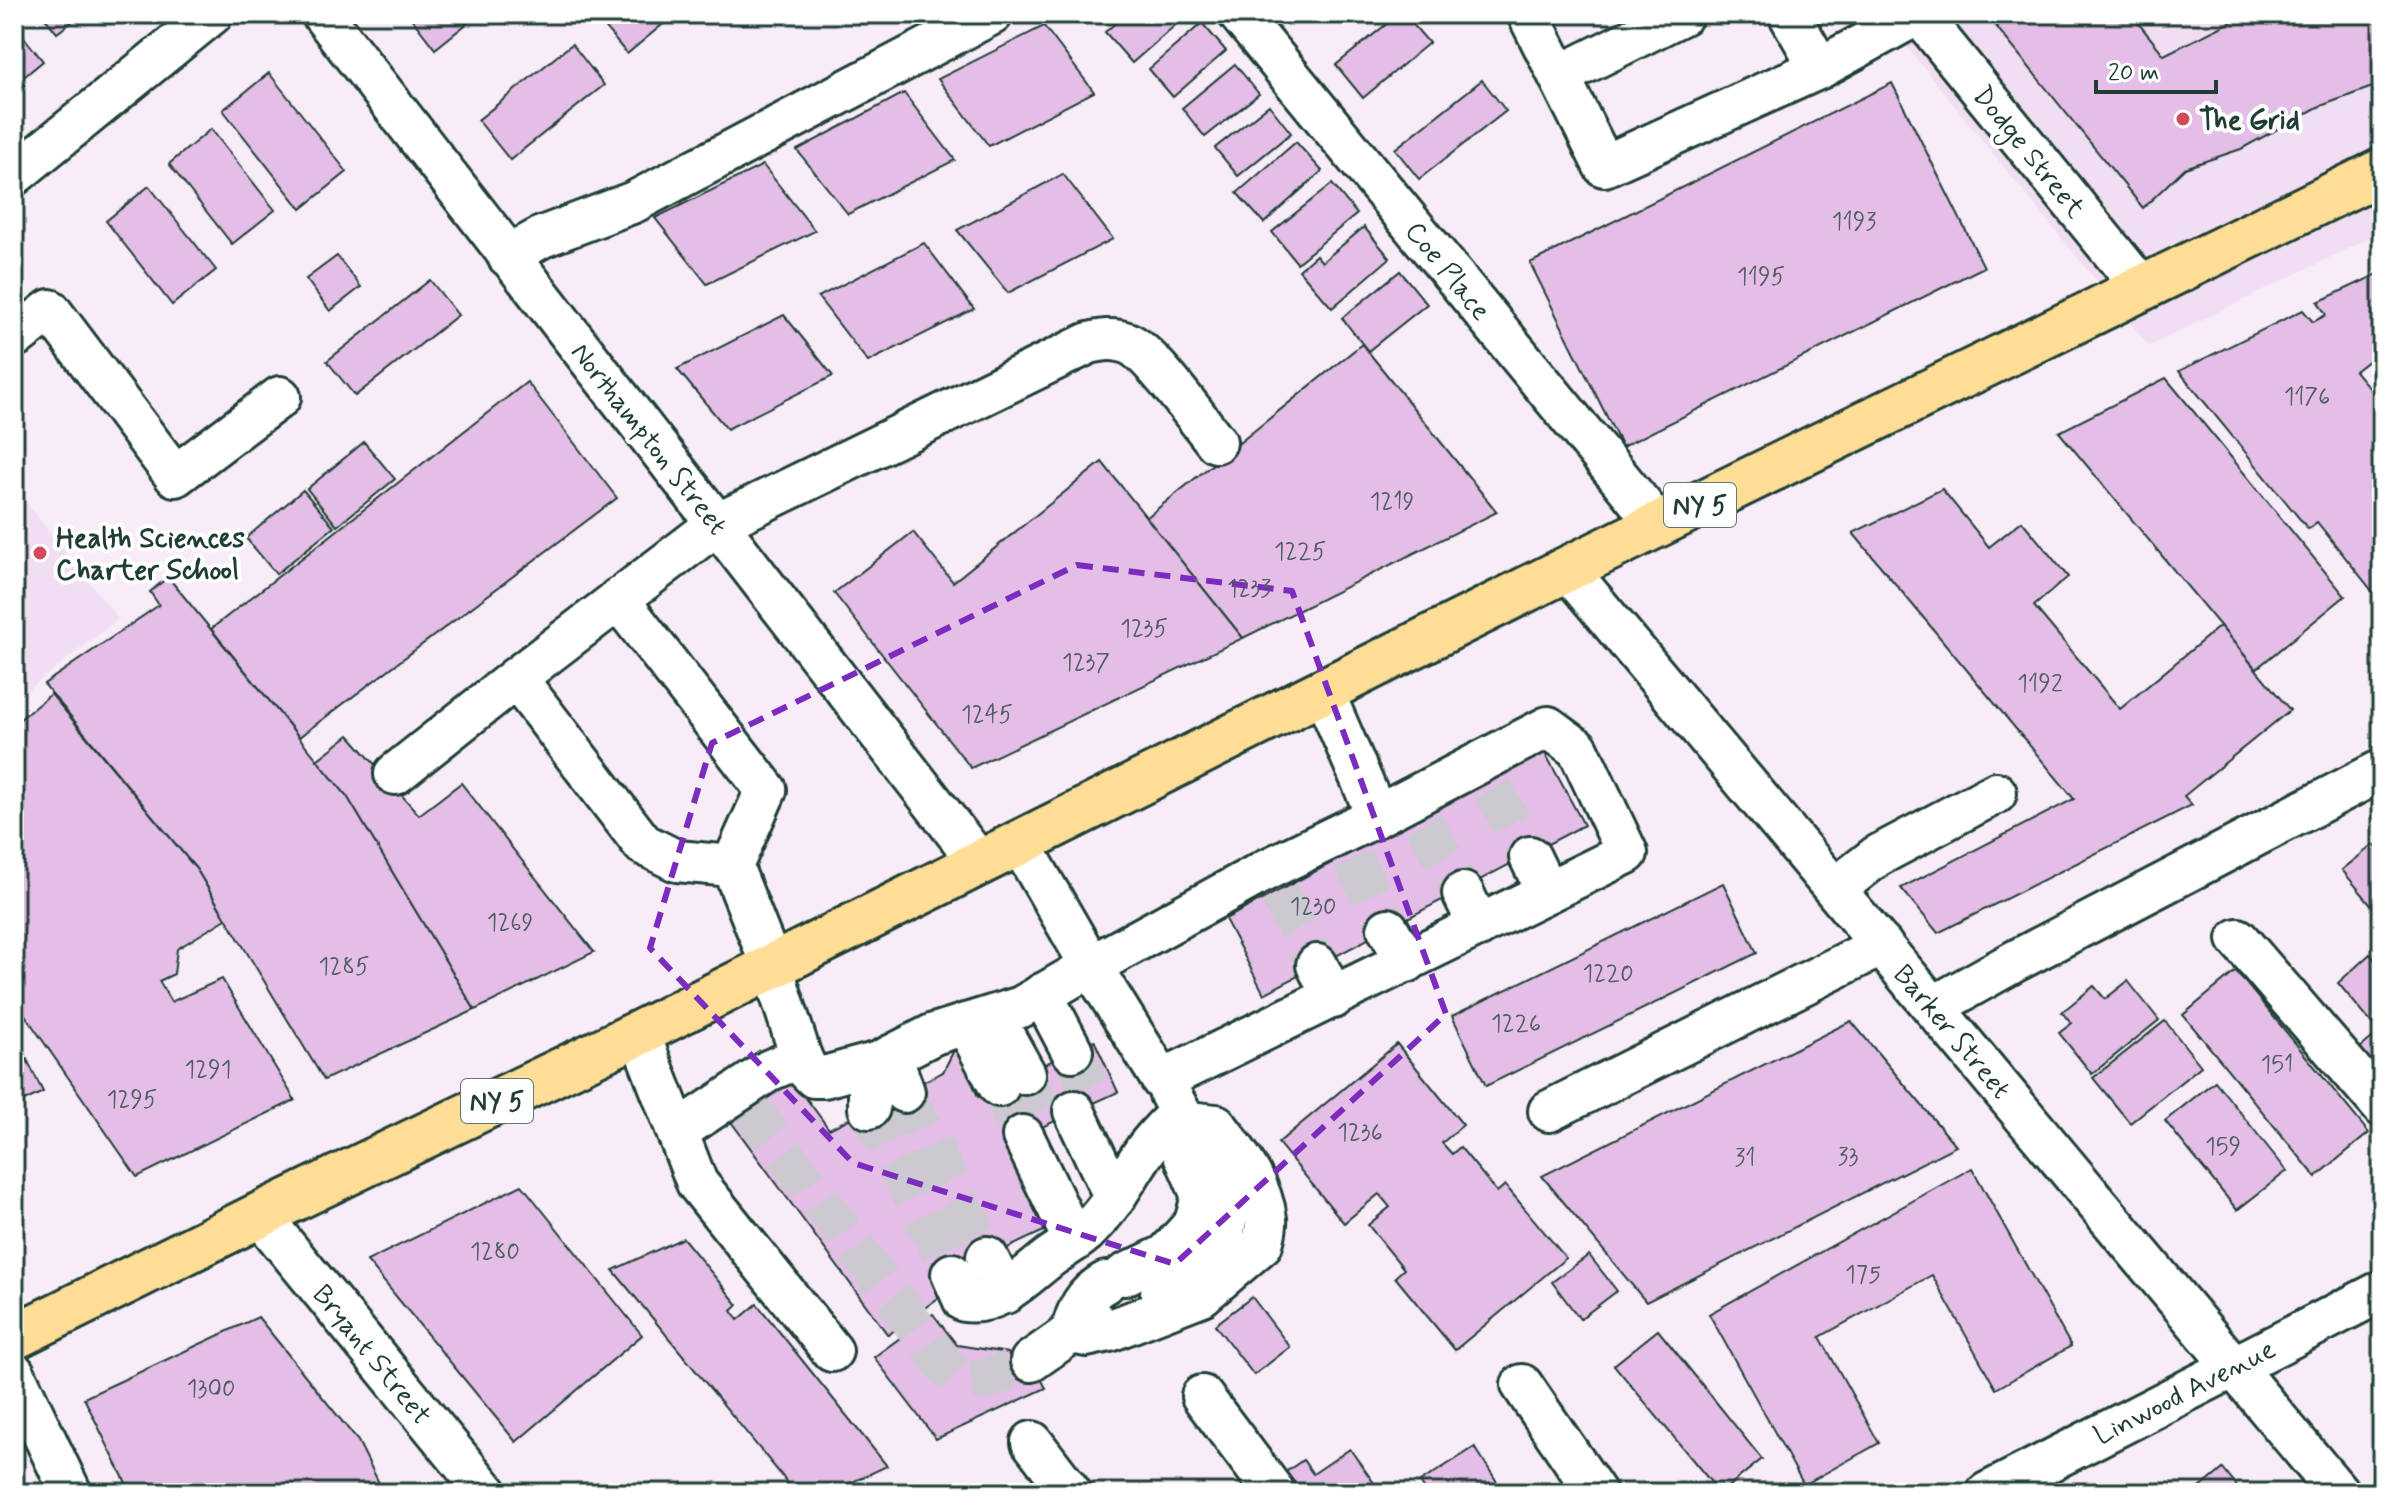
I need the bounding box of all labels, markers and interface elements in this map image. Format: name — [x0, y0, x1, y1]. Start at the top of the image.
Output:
scale bar — [2096, 44, 2216, 94]
text: 20 m — [2108, 58, 2159, 89]
street label: Dodge Street — [1962, 79, 2093, 228]
place label: The Grid — [2199, 103, 2300, 140]
marker: The Grid — [2174, 110, 2192, 128]
house number: 1193 — [1832, 207, 1876, 238]
street label: Coe Place — [1396, 214, 1498, 329]
house number: 1195 — [1737, 262, 1785, 293]
street label: Northampton Street — [561, 336, 735, 543]
house number: 1176 — [2284, 382, 2330, 413]
road number: NY 5 — [1664, 483, 1736, 527]
house number: 1219 — [1370, 487, 1414, 518]
place label: Health Sciences Charter School — [56, 521, 245, 590]
house number: 1225 — [1274, 537, 1326, 568]
marker: Health Sciences Charter School — [31, 544, 49, 562]
house number: 1233 — [1227, 574, 1271, 605]
house number: 1235 — [1120, 614, 1168, 645]
house number: 1237 — [1062, 648, 1110, 679]
house number: 1192 — [2017, 669, 2063, 700]
house number: 1245 — [961, 700, 1013, 731]
house number: 1230 — [1290, 892, 1336, 923]
house number: 1269 — [487, 908, 533, 939]
house number: 1285 — [319, 952, 369, 983]
street label: Barker Street — [1884, 958, 2018, 1108]
house number: 1220 — [1582, 959, 1634, 990]
house number: 1226 — [1491, 1009, 1541, 1040]
house number: 151 — [2261, 1050, 2293, 1081]
house number: 1291 — [185, 1055, 231, 1086]
road number: NY 5 — [461, 1079, 533, 1123]
house number: 1295 — [107, 1085, 157, 1116]
house number: 1236 — [1337, 1118, 1383, 1149]
house number: 159 — [2205, 1132, 2241, 1163]
house number: 33 — [1838, 1142, 1859, 1173]
house number: 31 — [1734, 1143, 1756, 1174]
house number: 1280 — [470, 1237, 520, 1268]
house number: 175 — [1845, 1260, 1881, 1291]
street label: Bryant Street — [303, 1278, 439, 1433]
street label: Linwood Avenue — [2088, 1332, 2282, 1455]
house number: 1300 — [187, 1374, 235, 1405]

